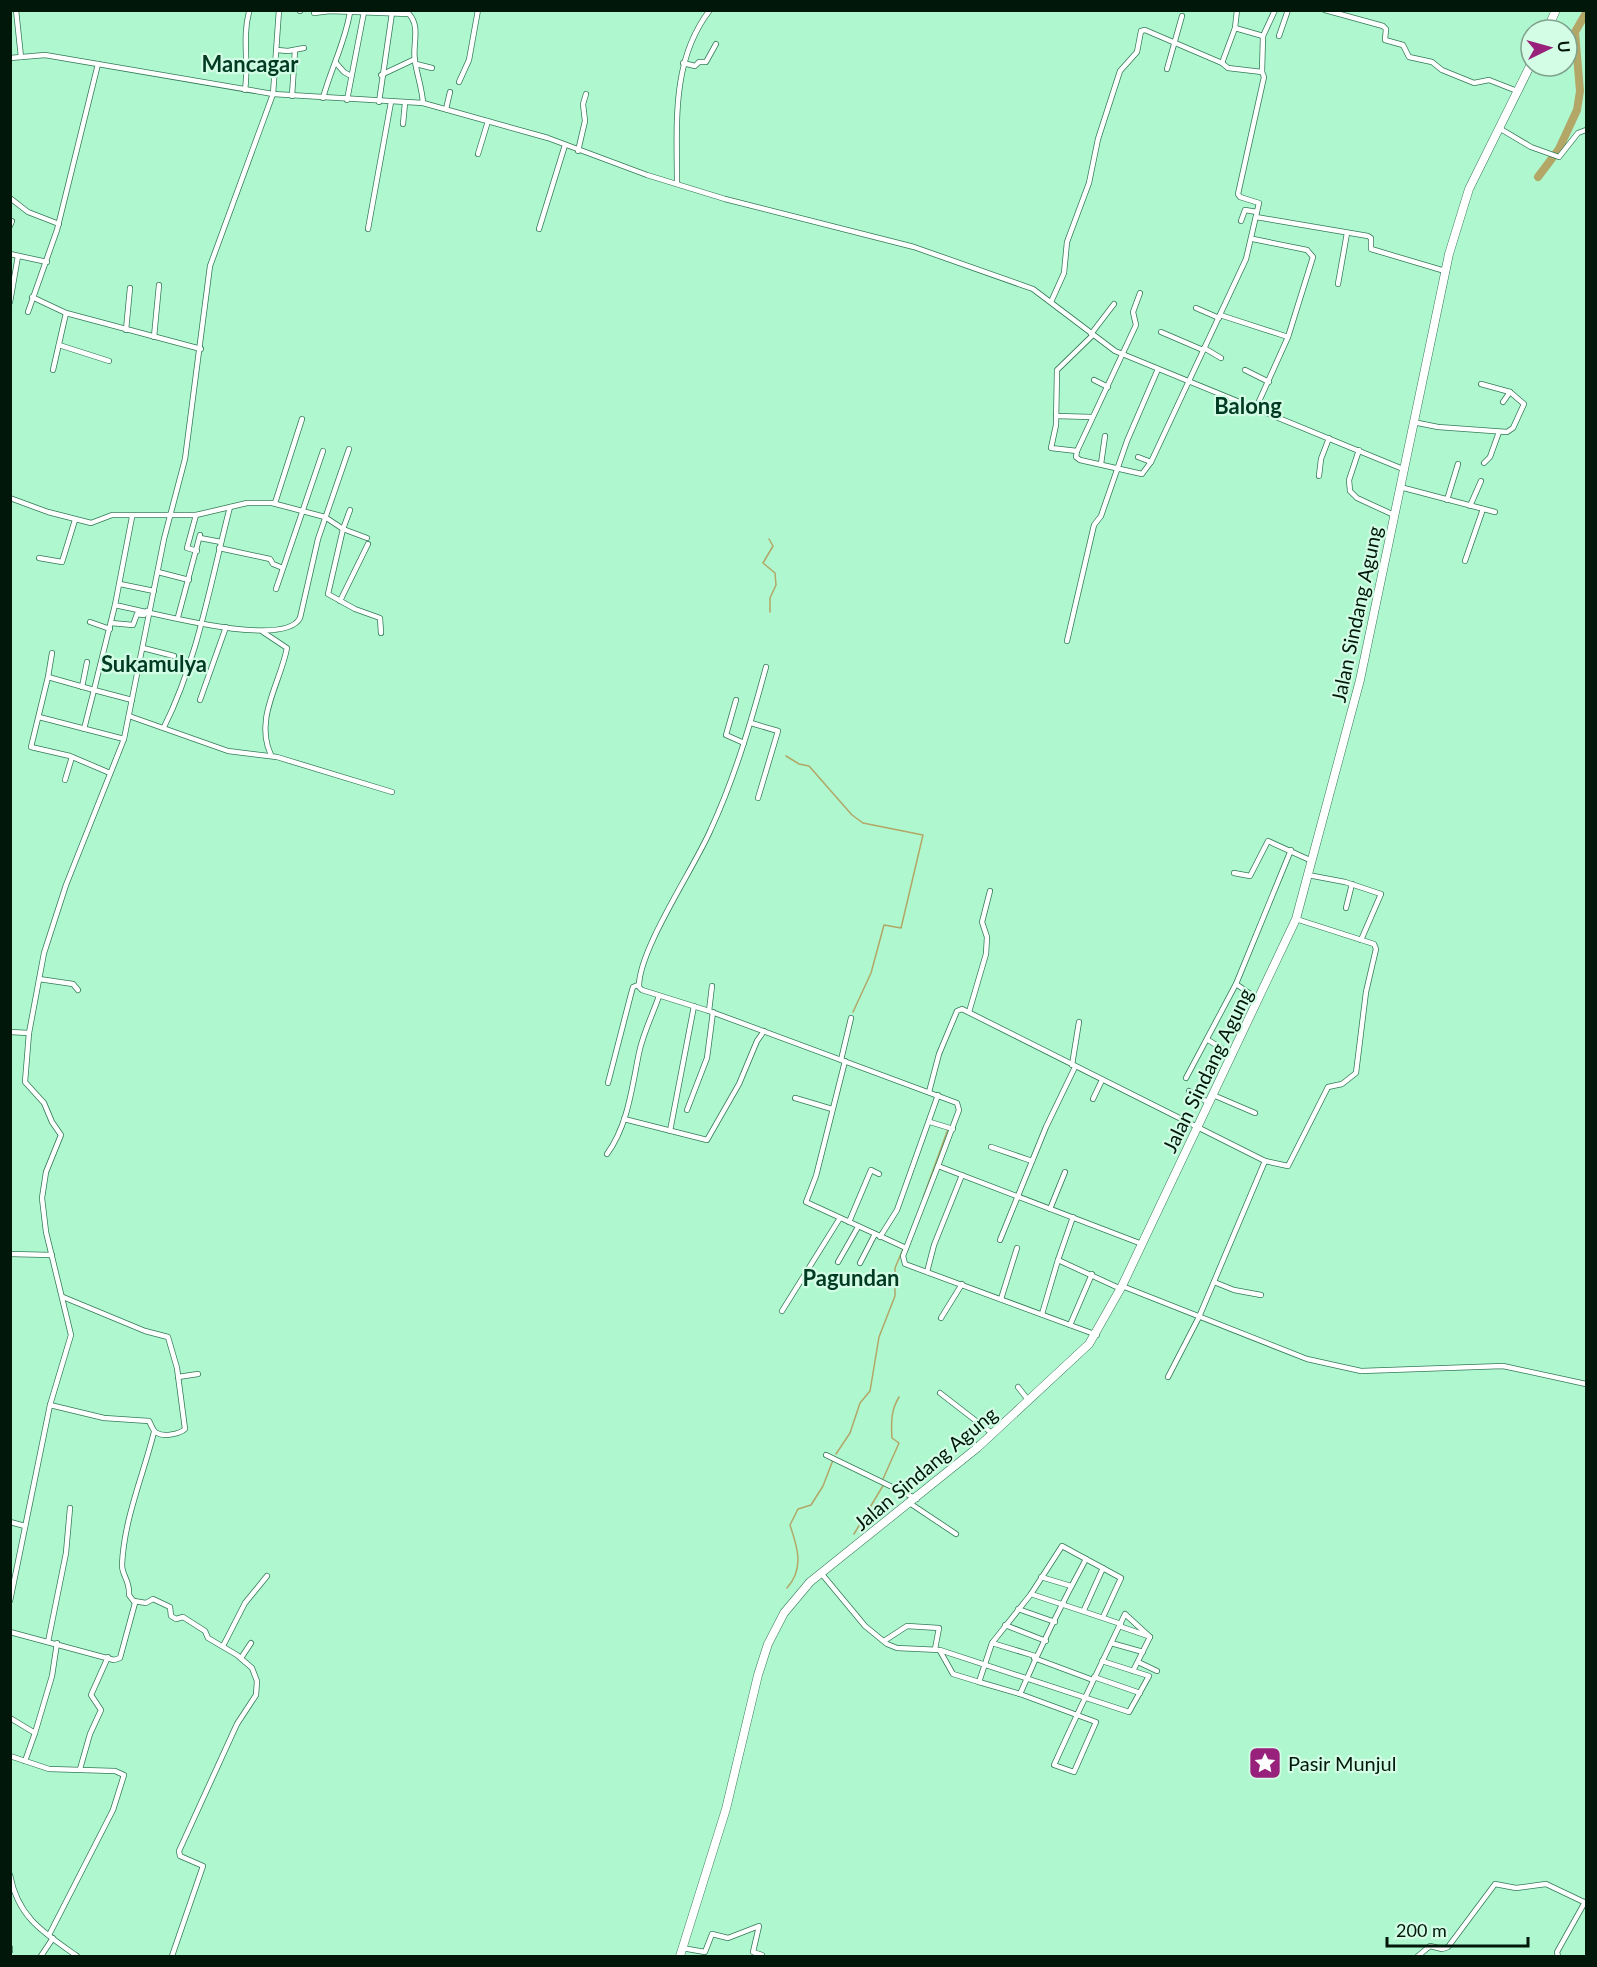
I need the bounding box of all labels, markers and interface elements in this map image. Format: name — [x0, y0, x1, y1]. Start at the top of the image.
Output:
north arrow — [1519, 18, 1579, 78]
text: U — [1554, 40, 1574, 53]
district label: Mancagar — [202, 50, 299, 77]
district label: Balong — [1214, 392, 1282, 419]
street label: Jalan Sindang Agung — [1326, 524, 1386, 704]
district label: Sukamulya — [101, 650, 207, 677]
street label: Jalan Sindang Agung — [1157, 984, 1257, 1156]
district label: Pagundan — [803, 1264, 899, 1291]
street label: Jalan Sindang Agung — [849, 1401, 1001, 1535]
place icon: Pasir Munjul — [1247, 1745, 1283, 1781]
place label: Pasir Munjul — [1288, 1751, 1396, 1775]
scale bar — [1387, 1910, 1528, 1948]
text: 200 m — [1396, 1919, 1447, 1941]

